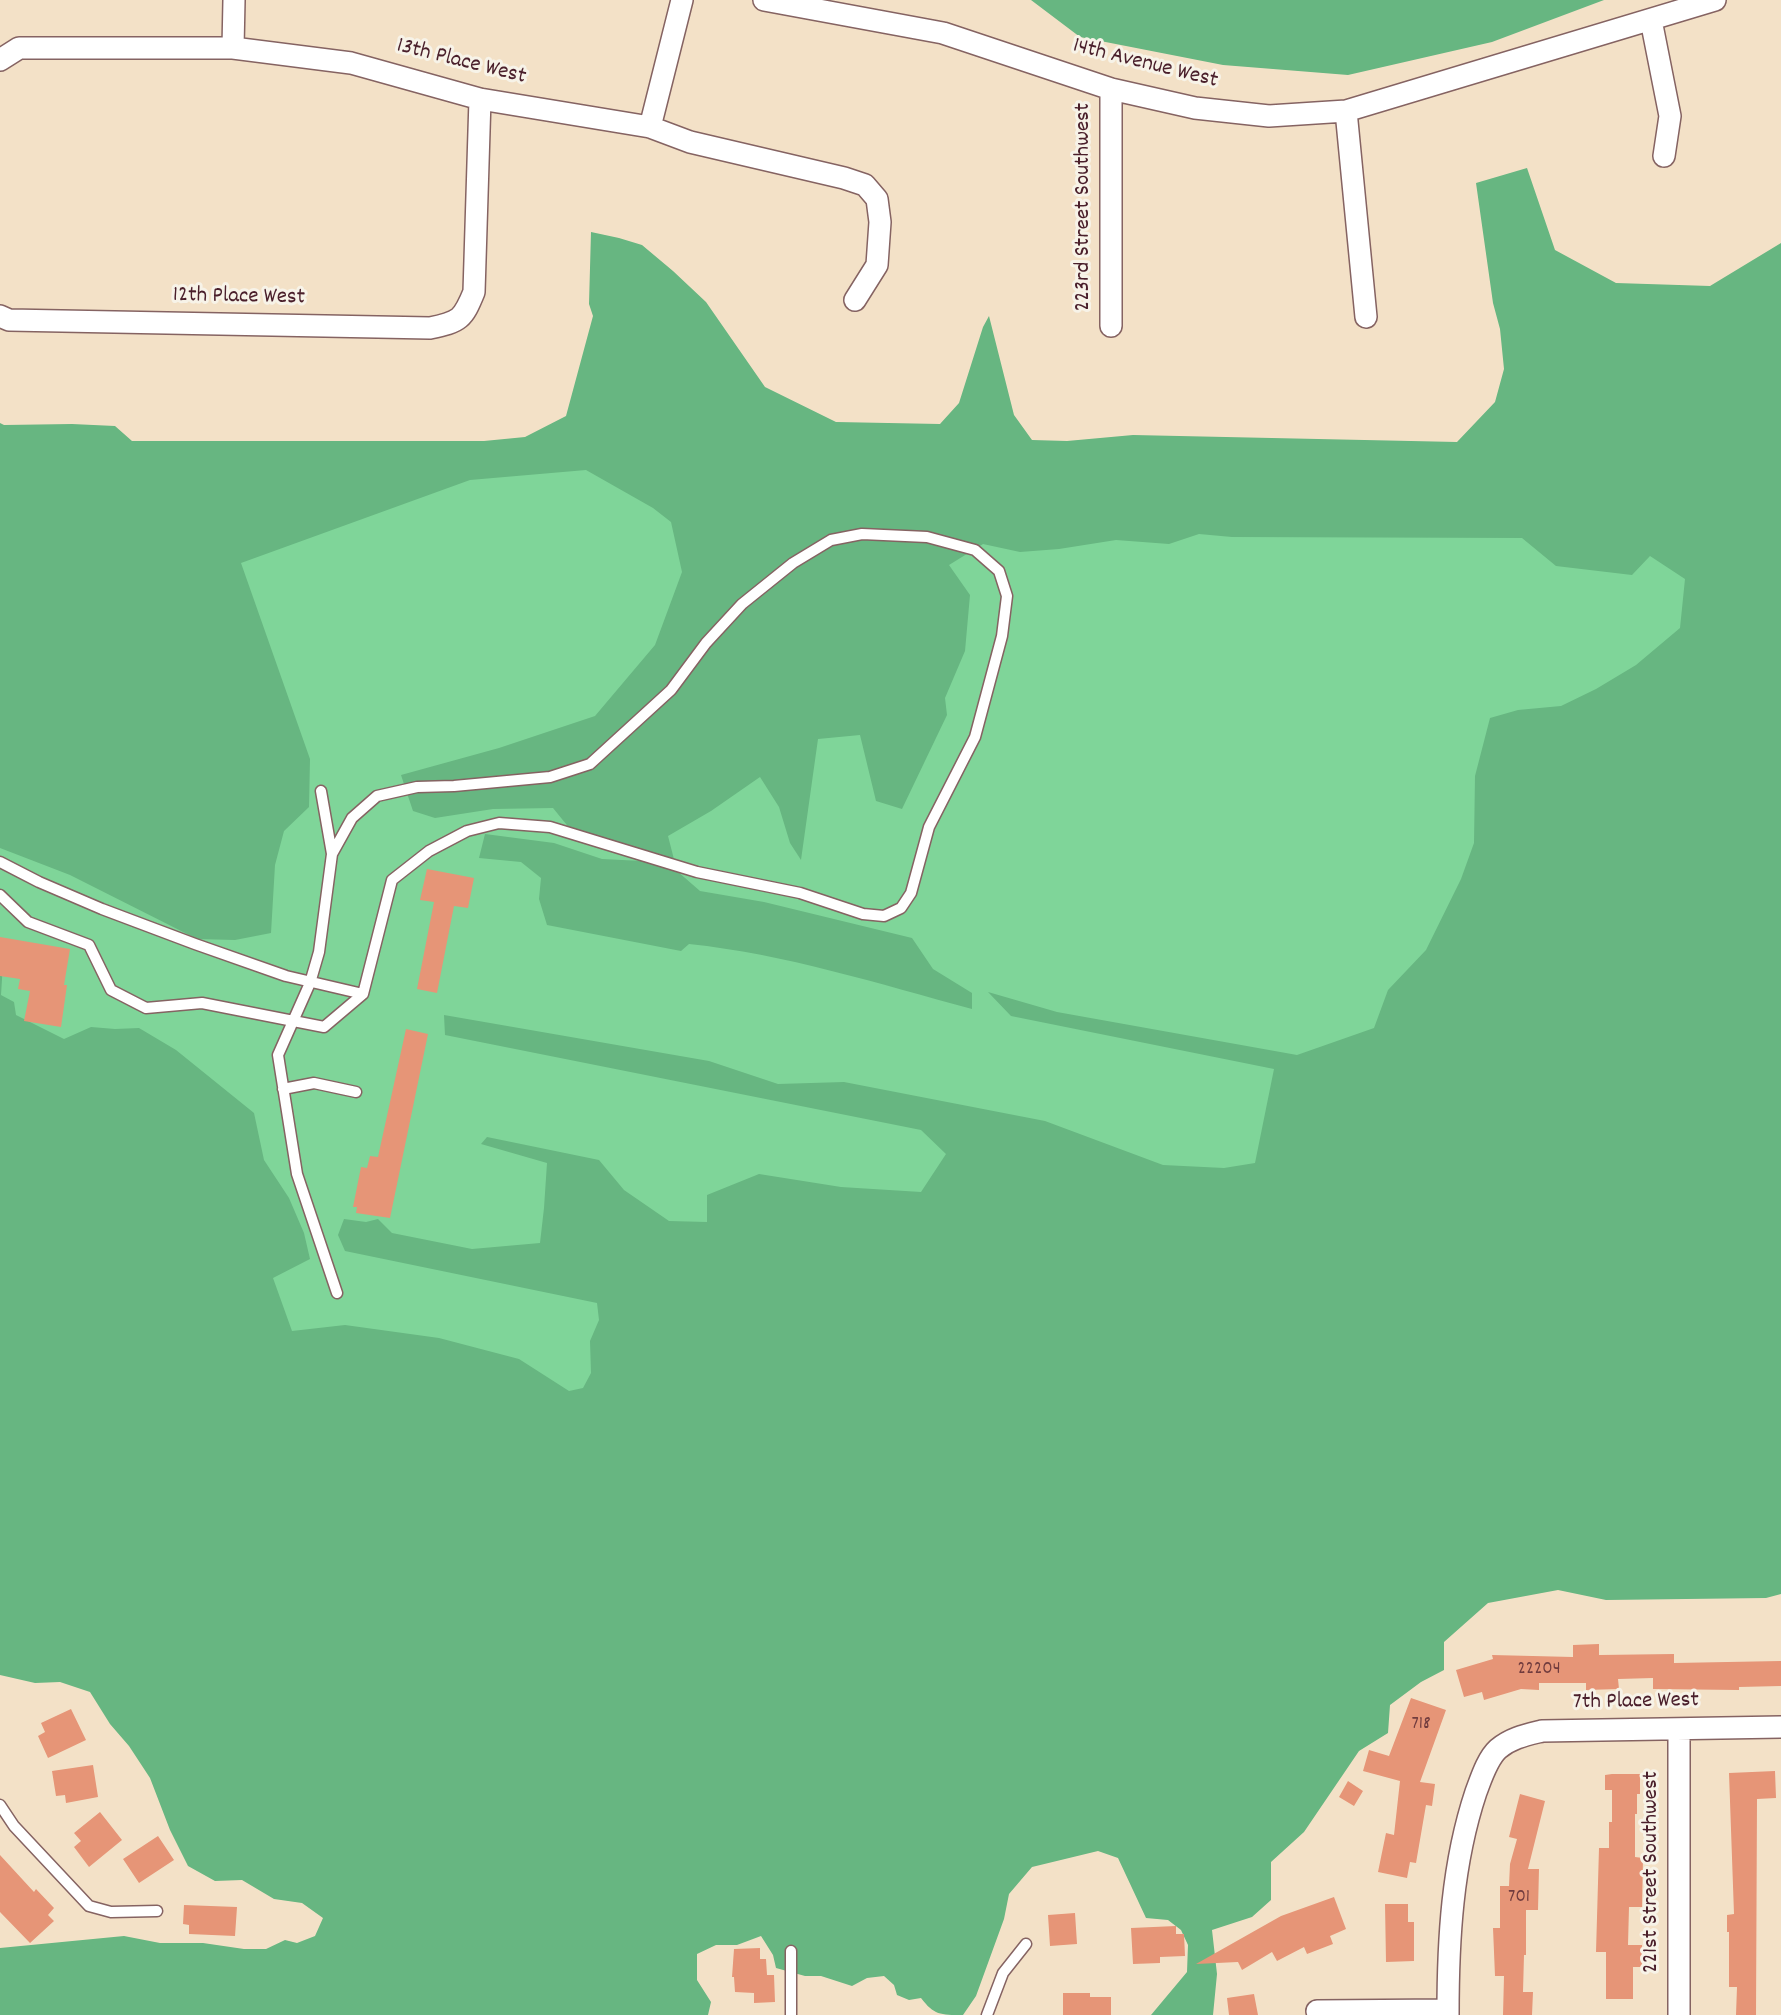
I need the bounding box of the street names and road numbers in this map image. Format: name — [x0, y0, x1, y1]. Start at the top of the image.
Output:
street label: 13th Place West — [393, 34, 529, 92]
street label: 14th Avenue West — [1070, 34, 1220, 96]
street label: 223rd Street Southwest — [1071, 103, 1099, 311]
street label: 12th Place West — [173, 283, 305, 313]
street label: 7th Place West — [1573, 1688, 1699, 1718]
street label: 221st Street Southwest — [1639, 1771, 1667, 1973]

